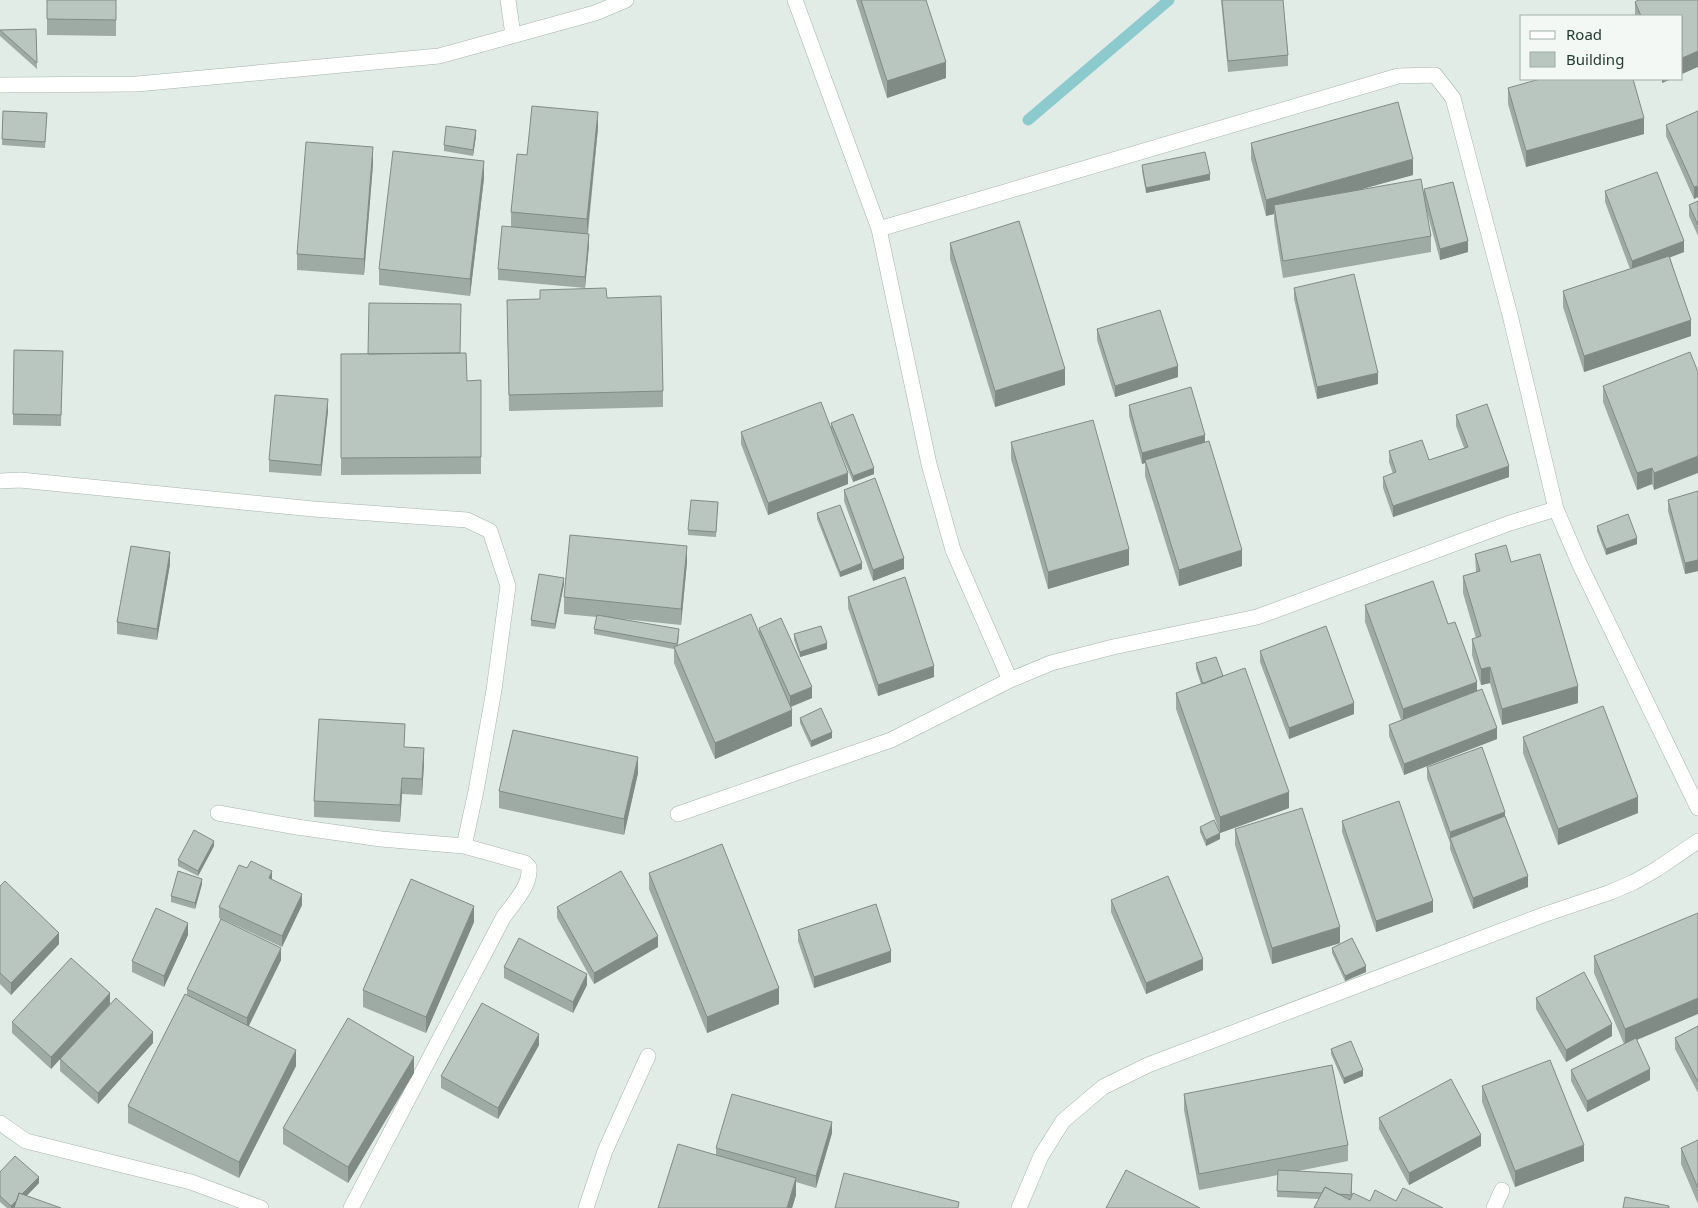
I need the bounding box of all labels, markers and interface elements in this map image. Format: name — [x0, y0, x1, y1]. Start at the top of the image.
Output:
legend — [1520, 15, 1683, 80]
text: Road — [1566, 24, 1602, 44]
text: Building — [1566, 49, 1624, 69]

